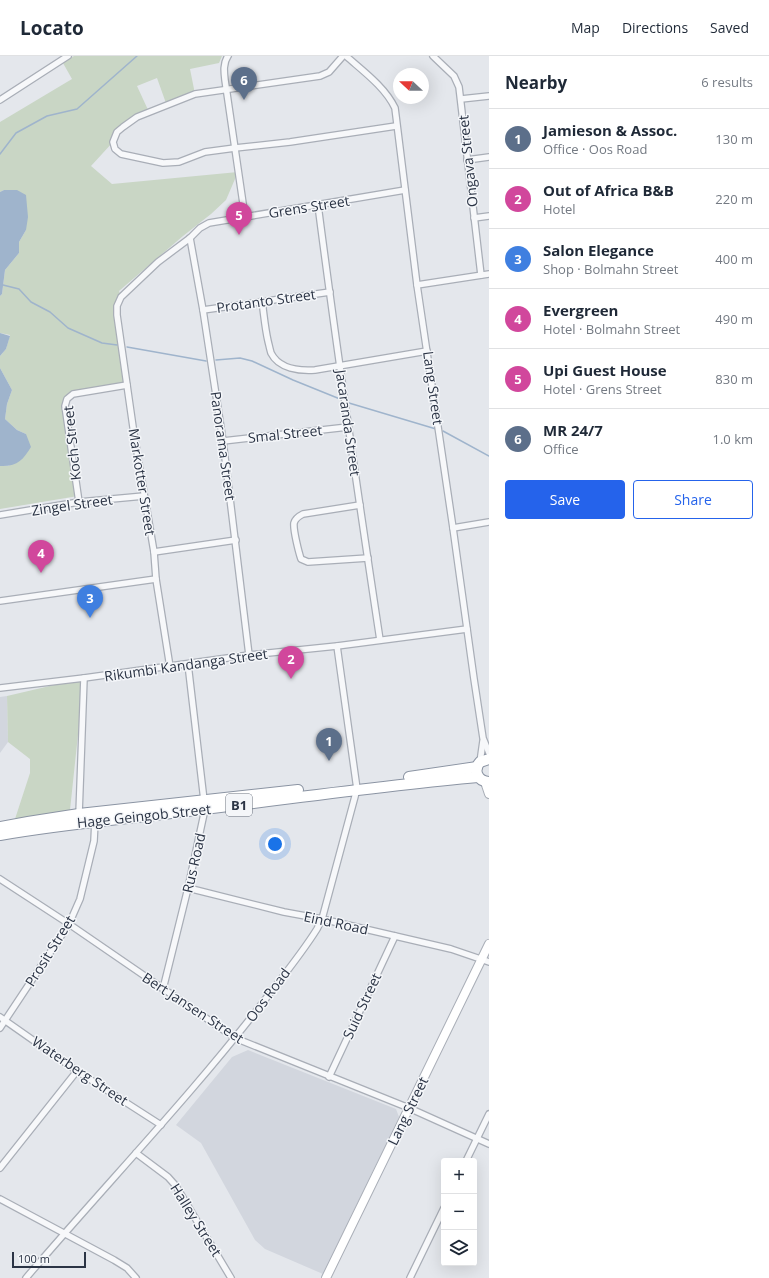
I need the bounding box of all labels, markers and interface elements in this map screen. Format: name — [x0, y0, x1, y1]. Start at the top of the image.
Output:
text: Locato — [20, 15, 84, 41]
text: Map — [571, 18, 600, 37]
text: Directions — [622, 18, 688, 37]
text: Saved — [710, 18, 749, 37]
pin: 6 — [231, 67, 257, 100]
north arrow — [393, 68, 429, 104]
text: Nearby — [505, 71, 567, 94]
text: 6 results — [701, 73, 753, 91]
street label: Ongava Street — [453, 114, 482, 208]
text: Jamieson & Assoc. — [543, 120, 677, 140]
text: 1 — [514, 130, 522, 148]
text: 130 m — [715, 130, 753, 148]
text: Office · Oos Road — [543, 140, 647, 158]
text: Out of Africa B&B — [543, 180, 674, 200]
text: 2 — [514, 190, 522, 208]
text: 220 m — [715, 190, 753, 208]
street label: Grens Street — [267, 191, 351, 222]
text: Hotel — [543, 200, 576, 218]
pin: 5 — [226, 202, 252, 235]
text: Salon Elegance — [543, 240, 654, 260]
text: 3 — [514, 250, 522, 268]
text: 400 m — [715, 250, 753, 268]
text: Shop · Bolmahn Street — [543, 260, 678, 278]
street label: Protanto Street — [215, 284, 317, 317]
text: Evergreen — [543, 300, 618, 320]
text: 4 — [514, 310, 522, 328]
text: 490 m — [715, 310, 753, 328]
text: Hotel · Bolmahn Street — [543, 320, 680, 338]
street label: Lang Street — [419, 350, 448, 426]
text: Upi Guest House — [543, 360, 667, 380]
street label: Jacaranda Street — [331, 367, 365, 477]
text: 5 — [514, 370, 522, 388]
text: 830 m — [715, 370, 753, 388]
text: Hotel · Grens Street — [543, 380, 662, 398]
street label: Panorama Street — [206, 390, 241, 502]
street label: Koch Street — [58, 405, 85, 481]
street label: Smal Street — [247, 420, 323, 447]
text: MR 24/7 — [543, 420, 603, 440]
street label: Markotter Street — [125, 427, 160, 537]
text: 6 — [514, 430, 522, 448]
text: 1.0 km — [712, 430, 753, 448]
text: Office — [543, 440, 579, 458]
button: Save — [505, 480, 625, 519]
button: Share — [633, 480, 753, 519]
street label: Zingel Street — [30, 489, 114, 520]
pin: 4 — [28, 540, 54, 573]
pin: 3 — [77, 585, 103, 618]
street label: Rikumbi Kandanga Street — [103, 644, 269, 685]
pin: 2 — [278, 646, 304, 679]
pin: 1 — [316, 728, 342, 761]
road number: B1 — [226, 794, 252, 816]
street label: Hage Geingob Street — [76, 799, 212, 832]
street label: Rus Road — [177, 831, 210, 895]
your location — [265, 834, 285, 854]
street label: Eind Road — [302, 906, 370, 939]
street label: Prosit Street — [20, 912, 79, 990]
street label: Oos Road — [241, 964, 294, 1026]
street label: Bert Jansen Street — [139, 968, 248, 1047]
street label: Suid Street — [338, 970, 385, 1042]
street label: Waterberg Street — [29, 1031, 132, 1110]
street label: Lang Street — [383, 1073, 432, 1148]
map controls — [441, 1158, 477, 1266]
button: + — [441, 1158, 477, 1194]
street label: Halley Street — [166, 1180, 226, 1260]
button: − — [441, 1194, 477, 1230]
button: layers — [441, 1230, 477, 1266]
scale bar — [12, 1250, 86, 1269]
text: 100 m — [18, 1251, 50, 1266]

